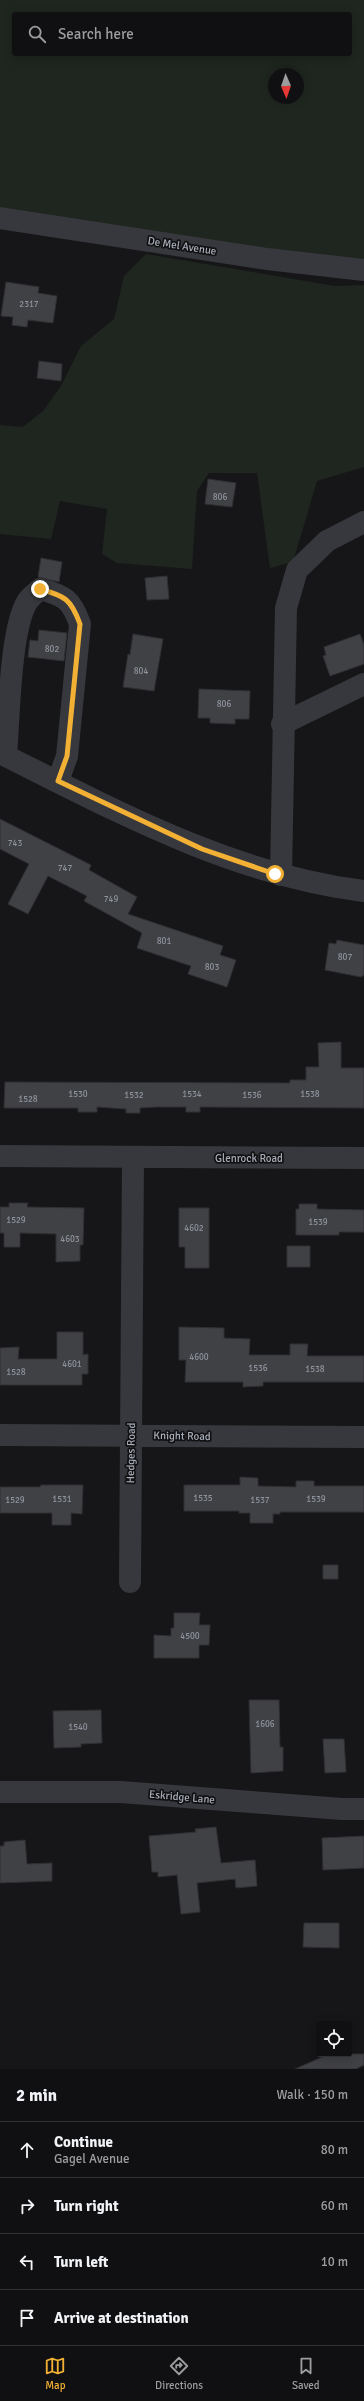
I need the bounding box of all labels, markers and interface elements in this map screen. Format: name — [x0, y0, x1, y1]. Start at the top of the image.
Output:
search box — [12, 12, 352, 56]
icon: search — [26, 23, 48, 45]
text: Search here — [58, 25, 134, 43]
north arrow — [268, 68, 304, 104]
street label: De Mel Avenue — [147, 234, 217, 258]
house number: 2317 — [19, 299, 39, 310]
house number: 806 — [213, 492, 227, 503]
route end — [31, 580, 49, 598]
house number: 802 — [45, 644, 59, 655]
house number: 804 — [134, 666, 148, 677]
house number: 806 — [217, 699, 231, 710]
house number: 743 — [8, 838, 22, 849]
house number: 747 — [58, 863, 72, 874]
route start — [266, 865, 284, 883]
house number: 749 — [104, 894, 118, 905]
house number: 801 — [157, 936, 171, 947]
house number: 807 — [338, 952, 352, 963]
house number: 803 — [205, 962, 219, 973]
house number: 1530 — [68, 1089, 88, 1100]
house number: 1534 — [182, 1089, 202, 1100]
house number: 1538 — [300, 1089, 320, 1100]
house number: 1532 — [124, 1090, 144, 1101]
house number: 1536 — [242, 1090, 262, 1101]
house number: 1528 — [18, 1094, 38, 1105]
street label: Glenrock Road — [215, 1152, 283, 1165]
house number: 1529 — [6, 1215, 26, 1226]
house number: 1539 — [308, 1217, 328, 1228]
house number: 4602 — [184, 1223, 204, 1234]
house number: 4603 — [60, 1234, 80, 1245]
house number: 4600 — [189, 1352, 209, 1363]
house number: 4601 — [62, 1359, 82, 1370]
house number: 1536 — [248, 1363, 268, 1374]
house number: 1538 — [305, 1364, 325, 1375]
house number: 1528 — [6, 1367, 26, 1378]
street label: Hedges Road — [124, 1422, 138, 1484]
street label: Knight Road — [153, 1429, 211, 1443]
house number: 1535 — [193, 1493, 213, 1504]
house number: 1531 — [52, 1494, 72, 1505]
house number: 1539 — [306, 1494, 326, 1505]
house number: 1529 — [5, 1495, 25, 1506]
house number: 1537 — [250, 1495, 270, 1506]
house number: 4500 — [180, 1631, 200, 1642]
house number: 1606 — [255, 1719, 275, 1730]
house number: 1540 — [68, 1722, 88, 1733]
street label: Eskridge Lane — [149, 1788, 215, 1806]
map controls — [316, 2021, 352, 2057]
button: locate — [316, 2021, 352, 2057]
text: 2 min — [16, 2085, 57, 2106]
text: Walk · 150 m — [277, 2087, 348, 2103]
text: Continue — [54, 2133, 113, 2151]
icon: ahead — [16, 2139, 38, 2161]
text: 80 m — [321, 2142, 348, 2158]
text: Gagel Avenue — [54, 2151, 130, 2167]
icon: right — [16, 2195, 38, 2217]
text: Turn right — [54, 2197, 119, 2215]
text: 60 m — [321, 2198, 348, 2214]
icon: left — [16, 2251, 38, 2273]
text: Turn left — [54, 2253, 108, 2271]
text: 10 m — [321, 2254, 348, 2270]
icon: arrive — [16, 2307, 38, 2329]
text: Arrive at destination — [54, 2309, 189, 2327]
tab: Map — [44, 2355, 66, 2392]
tab: Directions — [155, 2355, 203, 2392]
tab: Saved — [292, 2355, 320, 2392]

